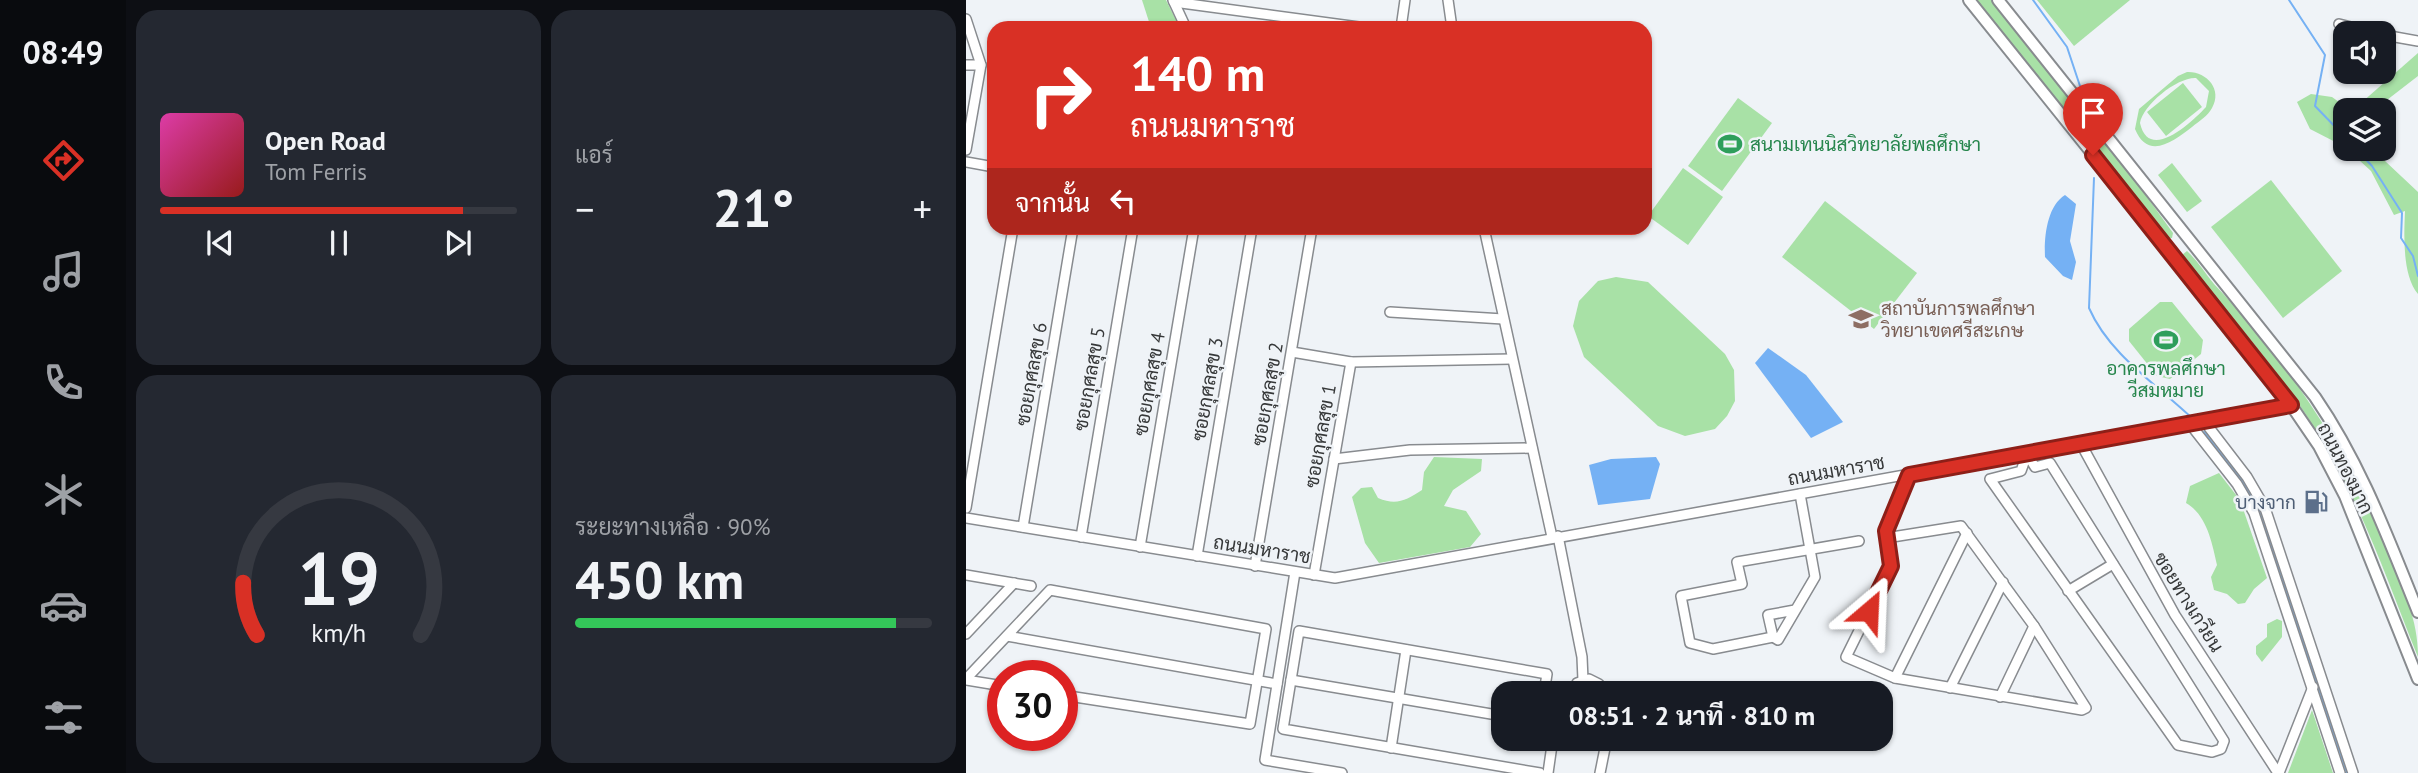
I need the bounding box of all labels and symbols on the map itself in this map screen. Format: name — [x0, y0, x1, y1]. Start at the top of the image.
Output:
pin — [2063, 83, 2123, 155]
sports icon: สนามเทนนิสวิทยาลัยพลศึกษา — [1716, 130, 1744, 158]
place label: สนามเทนนิสวิทยาลัยพลศึกษา — [1750, 132, 1981, 156]
place label: สถาบันการพลศึกษา วิทยาเขตศรีสะเกษ — [1881, 296, 2035, 342]
school or university icon: สถาบันการพลศึกษา วิทยาเขตศรีสะเกษ — [1847, 305, 1875, 333]
street label: ซอยกุศลสุข 6 — [1010, 320, 1053, 428]
street label: ซอยกุศลสุข 5 — [1068, 325, 1111, 433]
sports icon: อาคารพลศึกษา วีสมหมาย — [2152, 326, 2180, 354]
street label: ซอยกุศลสุข 4 — [1128, 330, 1171, 438]
street label: ซอยกุศลสุข 3 — [1186, 335, 1229, 443]
street label: ซอยกุศลสุข 2 — [1246, 340, 1289, 448]
place label: อาคารพลศึกษา วีสมหมาย — [2106, 356, 2226, 402]
street label: ซอยกุศลสุข 1 — [1299, 382, 1342, 490]
street label: ถนนทองมาก — [2313, 418, 2379, 518]
street label: ถนนมหาราช — [1786, 450, 1886, 490]
fuel station icon: บางจาก — [2302, 488, 2330, 516]
place label: บางจาก — [2235, 490, 2296, 514]
street label: ถนนมหาราช — [1212, 529, 1312, 569]
street label: ซอยทางเกวียน — [2149, 547, 2229, 657]
position arrow — [1832, 574, 1906, 648]
speed limit sign: 30 — [987, 660, 1078, 751]

